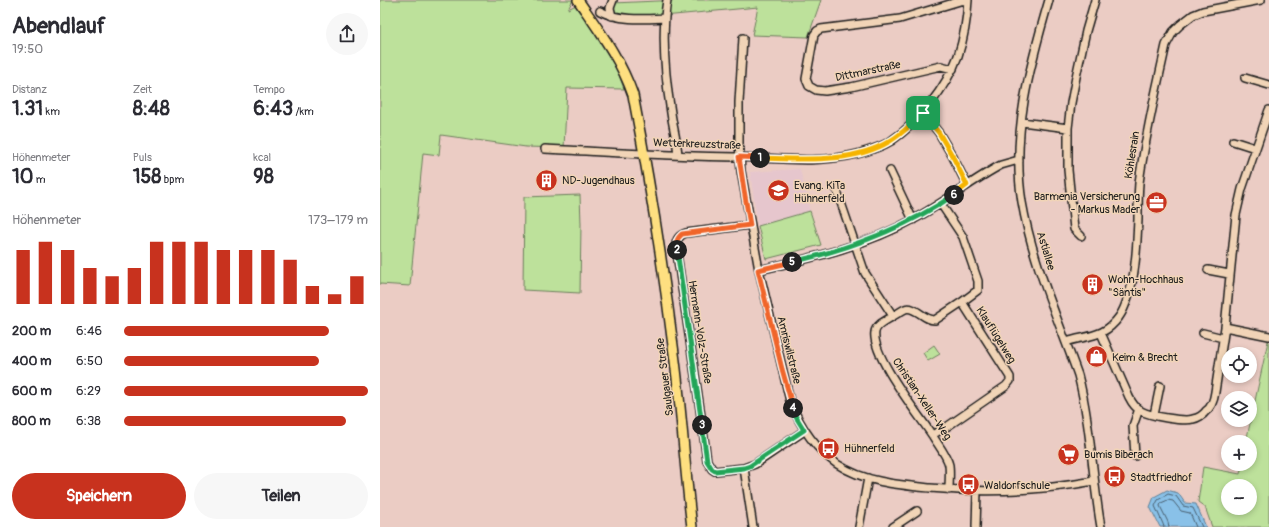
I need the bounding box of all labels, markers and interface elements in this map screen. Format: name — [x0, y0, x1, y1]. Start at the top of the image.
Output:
text: Abendlauf — [12, 12, 106, 40]
button: share — [326, 13, 368, 55]
text: 19:50 — [12, 41, 43, 57]
street label: Dittmarstraße — [834, 58, 902, 84]
text: Distanz — [12, 83, 47, 96]
text: Zeit — [133, 83, 152, 96]
text: Tempo — [253, 83, 285, 96]
text: 1.31 — [12, 96, 43, 121]
text: 8:48 — [133, 96, 170, 121]
text: 6:43 — [253, 96, 293, 121]
pin — [906, 96, 940, 130]
icon: arrive — [912, 102, 934, 124]
text: km — [43, 105, 60, 118]
text: /km — [293, 105, 314, 118]
street label: Köhlesrain — [1122, 130, 1142, 180]
street label: Wetterkreuzstraße — [653, 136, 742, 152]
pin: 1 — [750, 148, 770, 168]
text: Höhenmeter — [12, 151, 71, 164]
text: Puls — [133, 151, 152, 164]
text: kcal — [253, 151, 271, 164]
text: 1 — [758, 151, 762, 164]
text: 10 — [12, 164, 33, 189]
text: 158 — [133, 164, 161, 189]
text: 98 — [253, 164, 274, 189]
building icon: ND-Jugendhaus — [533, 167, 559, 193]
text: m — [33, 173, 46, 186]
text: bpm — [161, 173, 184, 186]
place label: ND-Jugendhaus — [562, 174, 635, 187]
school or university icon: Evang. KiTa Hühnerfeld — [766, 178, 792, 204]
place label: Evang. KiTa Hühnerfeld — [794, 179, 845, 205]
pin: 6 — [944, 185, 964, 205]
text: 6 — [951, 188, 957, 201]
office icon: Barmenia Versicherung - Markus Mader — [1143, 189, 1169, 215]
place label: Barmenia Versicherung - Markus Mader — [1034, 190, 1140, 216]
text: Höhenmeter — [12, 212, 81, 228]
text: 173–179 m — [308, 212, 368, 228]
street label: Astiallee — [1034, 230, 1058, 272]
pin: 2 — [667, 240, 687, 260]
text: 2 — [674, 243, 680, 256]
pin: 5 — [782, 252, 802, 272]
text: 5 — [789, 255, 795, 268]
building icon: Wohn-Hochhaus "Säntis" — [1079, 272, 1105, 298]
place label: Wohn-Hochhaus "Säntis" — [1108, 273, 1184, 299]
street label: Hermann-Volz-Straße — [685, 279, 715, 385]
street label: Klauflügelweg — [973, 304, 1019, 366]
street label: Amriswilstraße — [774, 315, 804, 386]
text: 200 m — [12, 323, 51, 339]
text: 6:46 — [76, 323, 102, 339]
street label: Saulgauer Straße — [654, 337, 676, 417]
shop icon: Keim & Brecht — [1083, 344, 1109, 370]
map controls — [1221, 347, 1257, 515]
button: locate — [1221, 347, 1257, 383]
place label: Keim & Brecht — [1112, 351, 1178, 364]
text: 400 m — [12, 353, 52, 369]
text: 6:50 — [76, 353, 103, 369]
street label: Christian-Xeller-Weg — [890, 356, 955, 443]
text: 600 m — [12, 383, 52, 399]
text: 6:29 — [76, 383, 101, 399]
button: layers — [1221, 391, 1257, 427]
pin: 4 — [783, 398, 803, 418]
text: 4 — [790, 401, 796, 414]
text: 800 m — [12, 413, 51, 429]
text: 6:38 — [76, 413, 101, 429]
pin: 3 — [692, 415, 712, 435]
text: 3 — [699, 418, 705, 431]
bus stop icon: Hühnerfeld — [815, 435, 841, 461]
button: + — [1221, 435, 1257, 471]
supermarket icon: Bumis Biberach — [1056, 441, 1082, 467]
place label: Hühnerfeld — [844, 442, 895, 455]
place label: Bumis Biberach — [1084, 448, 1153, 461]
bus stop icon: Stadtfriedhof — [1102, 464, 1128, 490]
place label: Stadtfriedhof — [1130, 471, 1193, 484]
bus stop icon: Waldorfschule — [956, 472, 982, 498]
button: Speichern — [12, 473, 186, 519]
button: Teilen — [194, 473, 368, 519]
place label: Waldorfschule — [984, 479, 1050, 492]
button: − — [1221, 479, 1257, 515]

